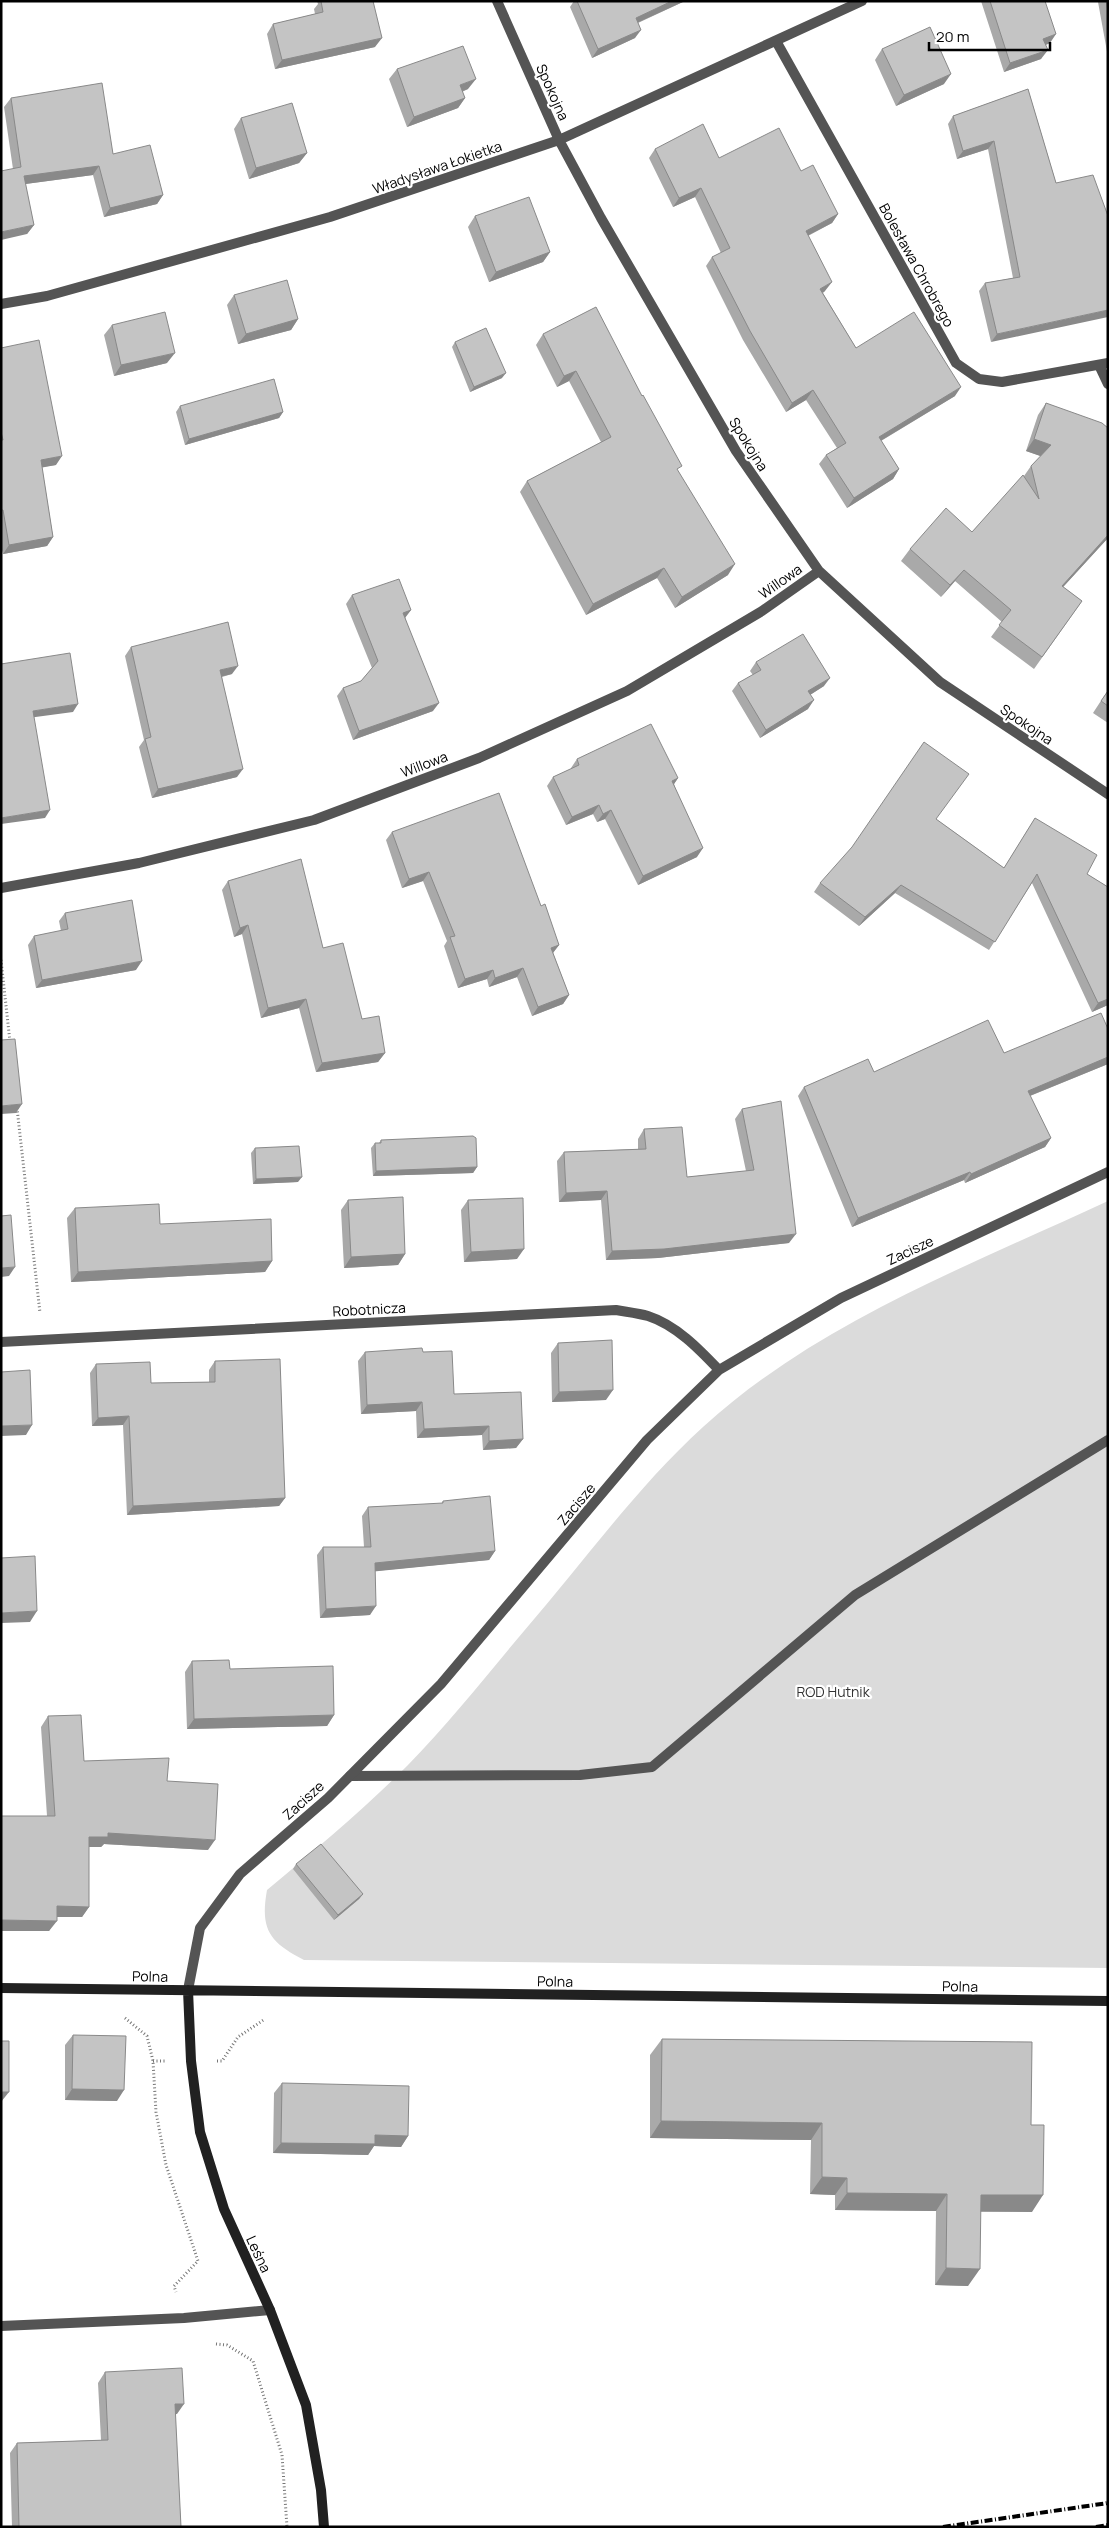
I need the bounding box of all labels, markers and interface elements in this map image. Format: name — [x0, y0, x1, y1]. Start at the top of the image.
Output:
scale bar — [929, 20, 1050, 52]
text: 20 m — [936, 26, 969, 47]
street label: Spokojna — [532, 61, 574, 123]
street label: Władysława Łokietka — [370, 136, 504, 198]
street label: Bolesława Chrobrego — [875, 200, 959, 330]
street label: Spokojna — [725, 414, 773, 474]
street label: Willowa — [755, 559, 805, 603]
street label: Spokojna — [997, 699, 1057, 749]
street label: Willowa — [398, 746, 450, 782]
street label: Zacisze — [884, 1231, 936, 1269]
street label: Robotnicza — [332, 1298, 406, 1320]
street label: Zacisze — [553, 1479, 599, 1529]
park label: ROD Hutnik — [796, 1682, 871, 1701]
street label: Zacisze — [278, 1776, 328, 1824]
street label: Polna — [132, 1966, 168, 1986]
street label: Polna — [537, 1971, 573, 1991]
street label: Polna — [942, 1976, 978, 1996]
street label: Leśna — [242, 2232, 276, 2276]

